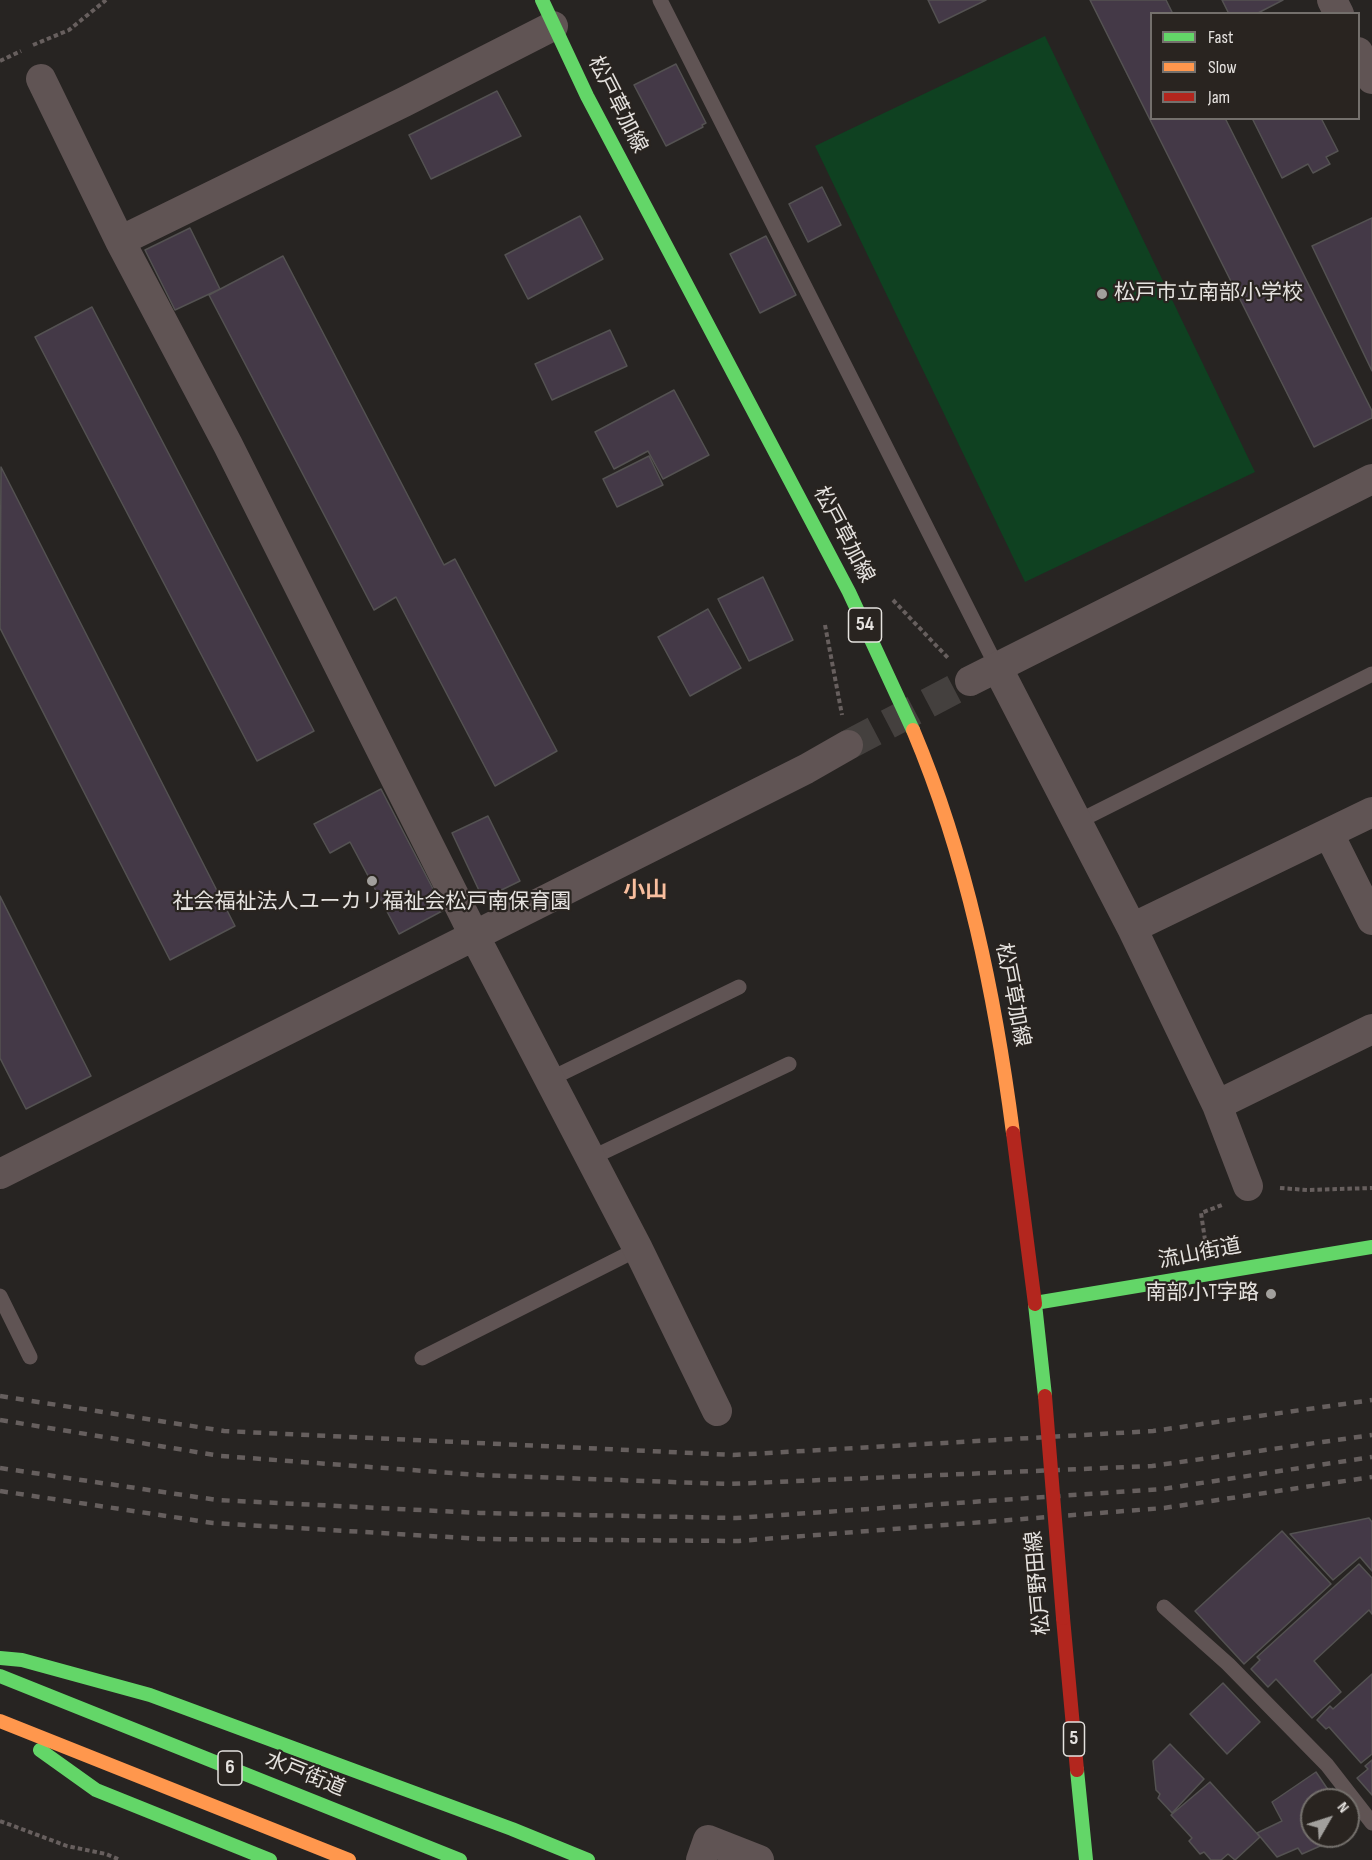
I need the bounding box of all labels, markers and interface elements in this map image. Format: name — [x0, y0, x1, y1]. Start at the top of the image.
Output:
legend — [1150, 12, 1360, 120]
text: Fast — [1208, 27, 1233, 48]
street label: 松戸草加線 — [582, 53, 652, 157]
text: Slow — [1208, 57, 1237, 78]
text: Jam — [1208, 87, 1230, 108]
place label: 松戸市立南部小学校 — [1114, 281, 1303, 307]
marker: 松戸市立南部小学校 — [1095, 287, 1109, 301]
street label: 松戸草加線 — [807, 483, 879, 587]
road number: 54 — [848, 608, 882, 642]
marker: 社会福祉法人ユーカリ福祉会松戸南保育園 — [365, 874, 379, 888]
district label: 小山 — [623, 878, 667, 904]
place label: 社会福祉法人ユーカリ福祉会松戸南保育園 — [173, 890, 571, 916]
street label: 松戸草加線 — [990, 941, 1034, 1049]
street label: 流山街道 — [1156, 1234, 1244, 1274]
place label: 南部小T字路 — [1145, 1281, 1259, 1307]
marker: 南部小T字路 — [1264, 1287, 1278, 1301]
street label: 松戸野田線 — [1022, 1530, 1056, 1636]
road number: 5 — [1064, 1722, 1084, 1756]
street label: 水戸街道 — [261, 1748, 349, 1802]
road number: 6 — [218, 1751, 242, 1785]
north arrow — [1300, 1788, 1360, 1848]
text: N — [1333, 1798, 1353, 1817]

